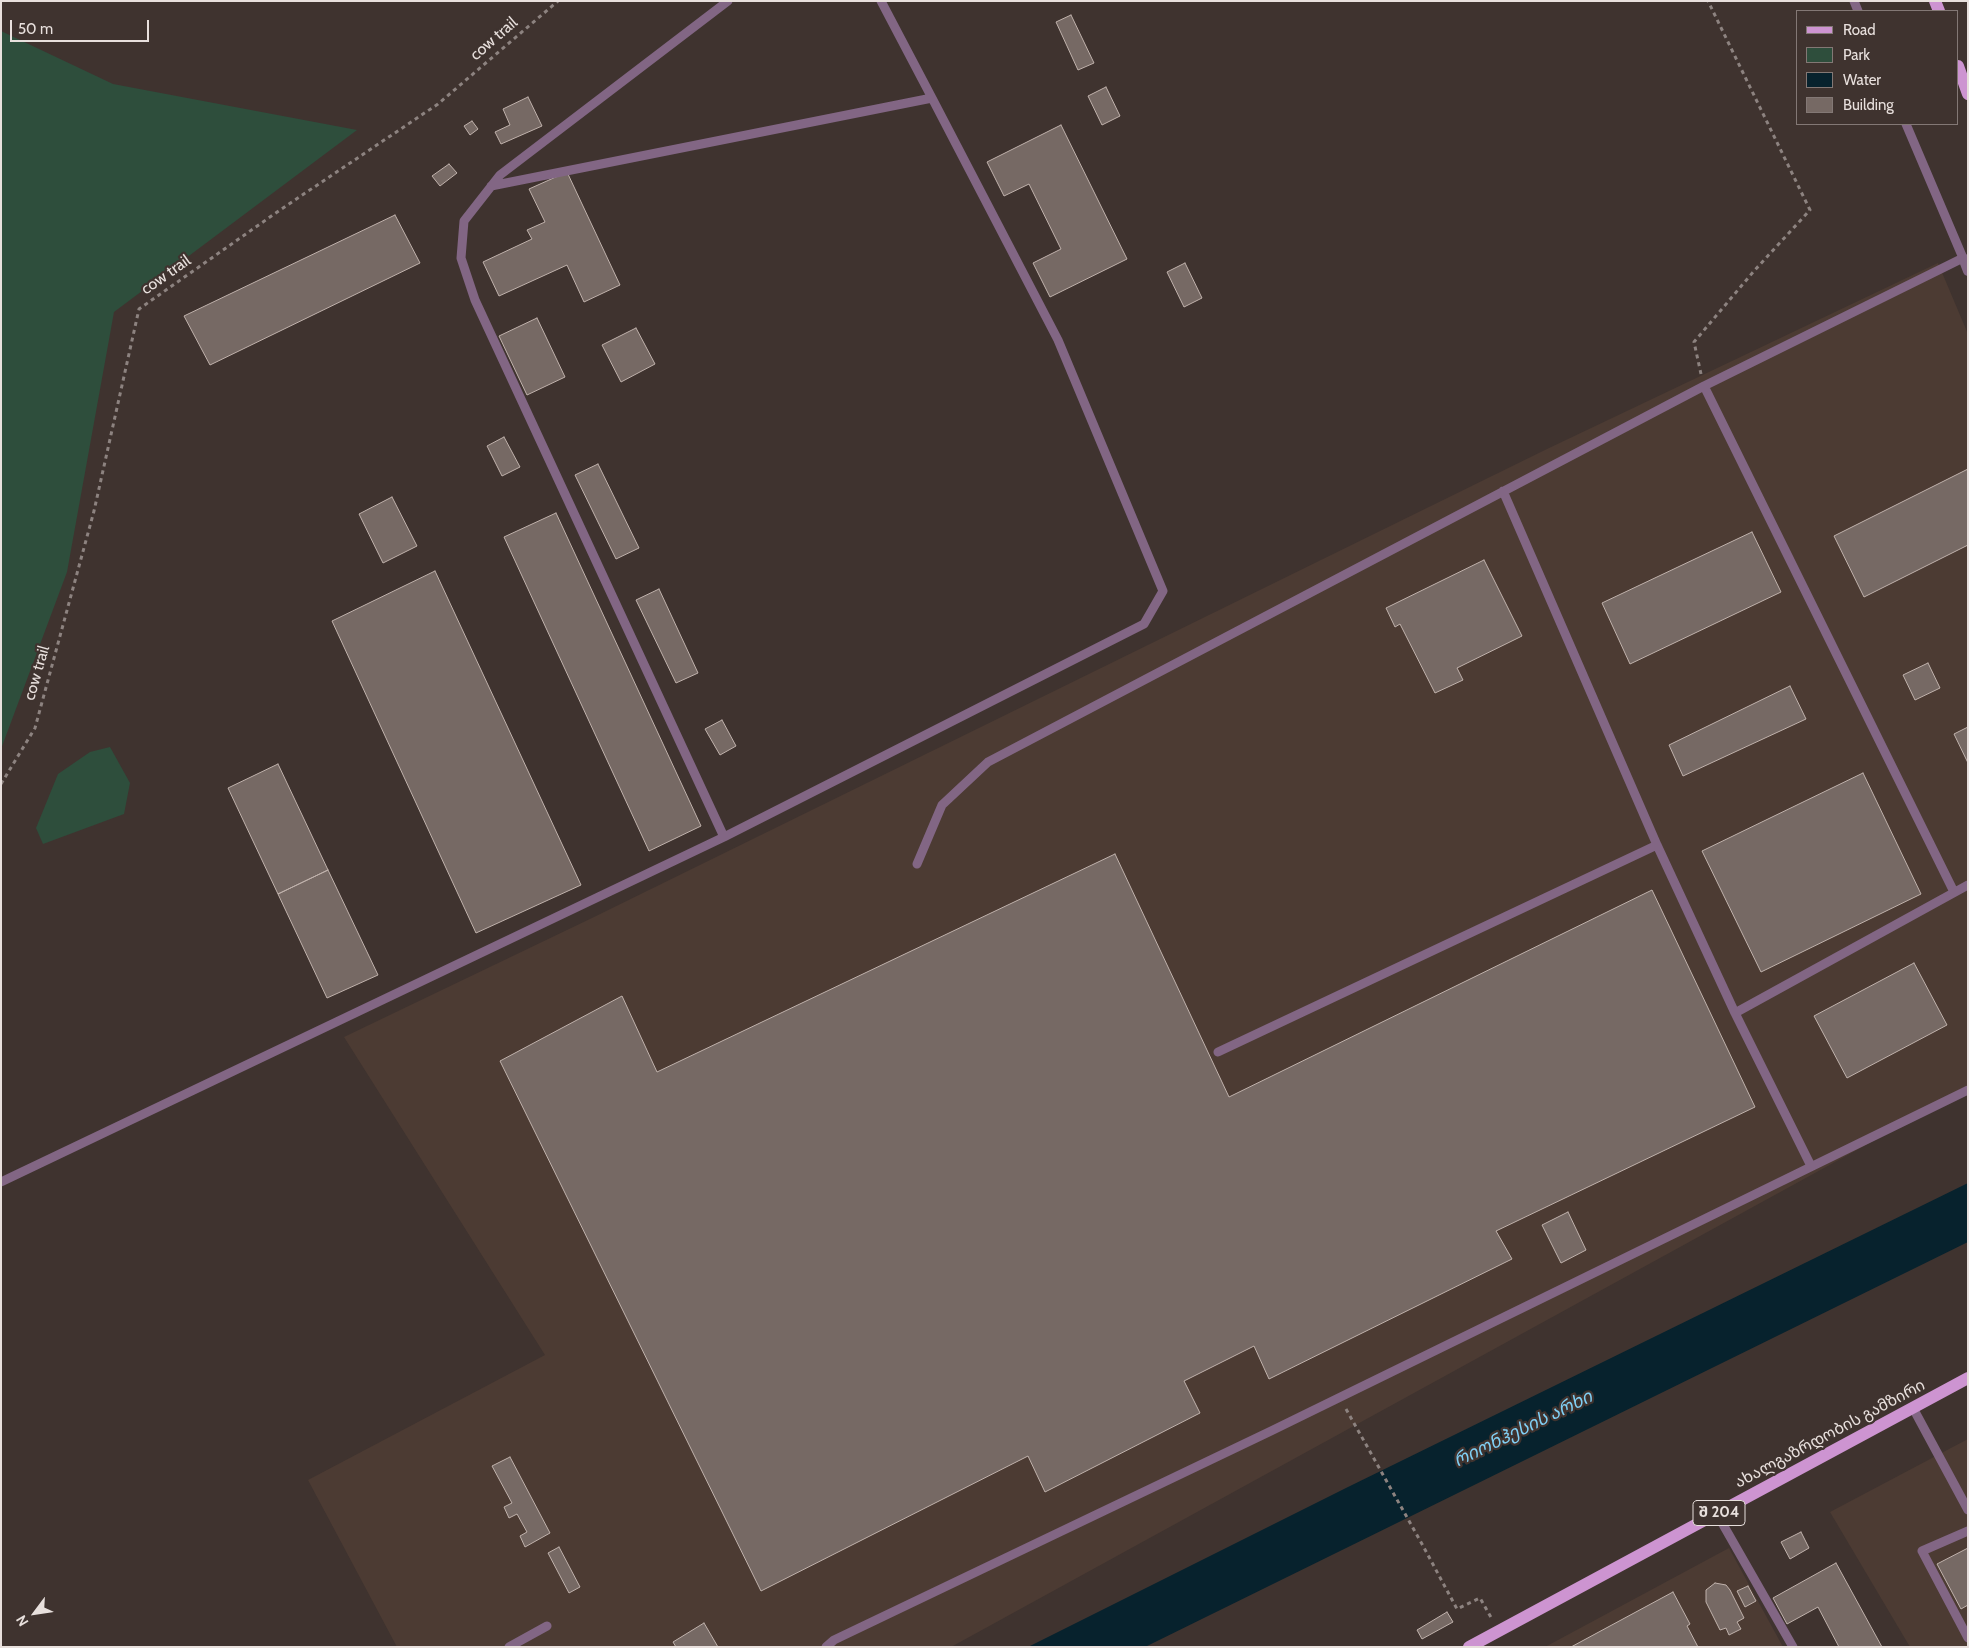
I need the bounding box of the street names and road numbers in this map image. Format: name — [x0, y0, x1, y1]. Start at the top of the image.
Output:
street label: cow trail — [466, 13, 522, 65]
street label: cow trail — [137, 251, 195, 299]
street label: cow trail — [20, 643, 54, 703]
street label: ახალგაზრდობის გამზირი — [1732, 1376, 1928, 1492]
road number: შ 204 — [1693, 1500, 1745, 1526]

